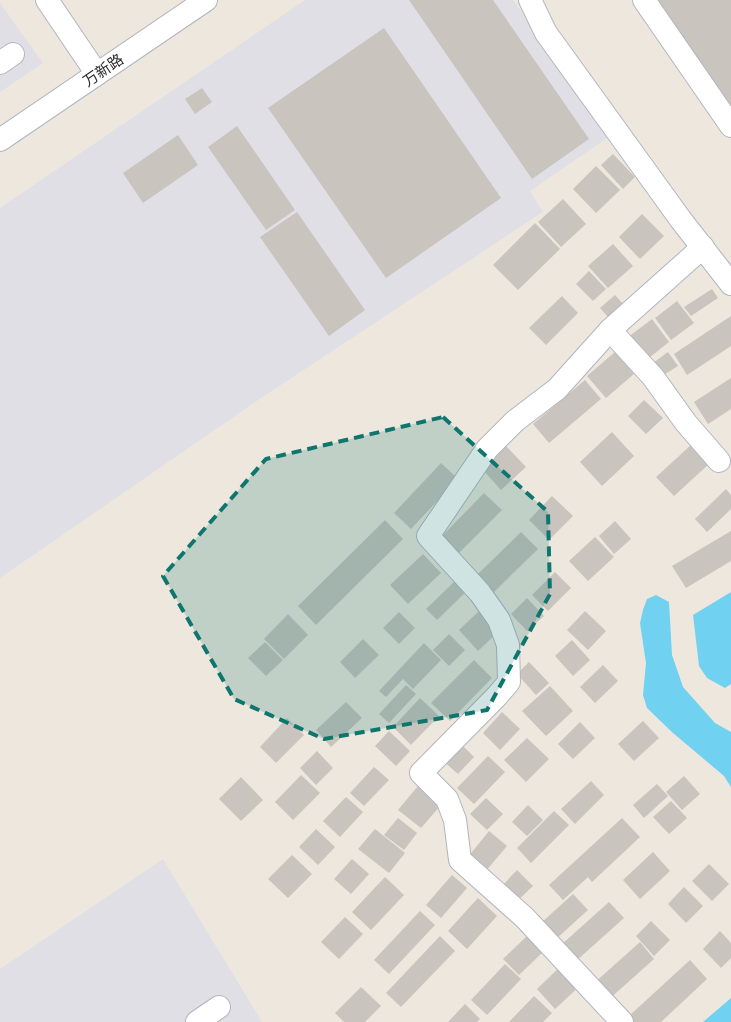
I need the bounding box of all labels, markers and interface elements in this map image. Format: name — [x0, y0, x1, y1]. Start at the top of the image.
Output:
street label: 万新路 — [79, 50, 127, 90]

